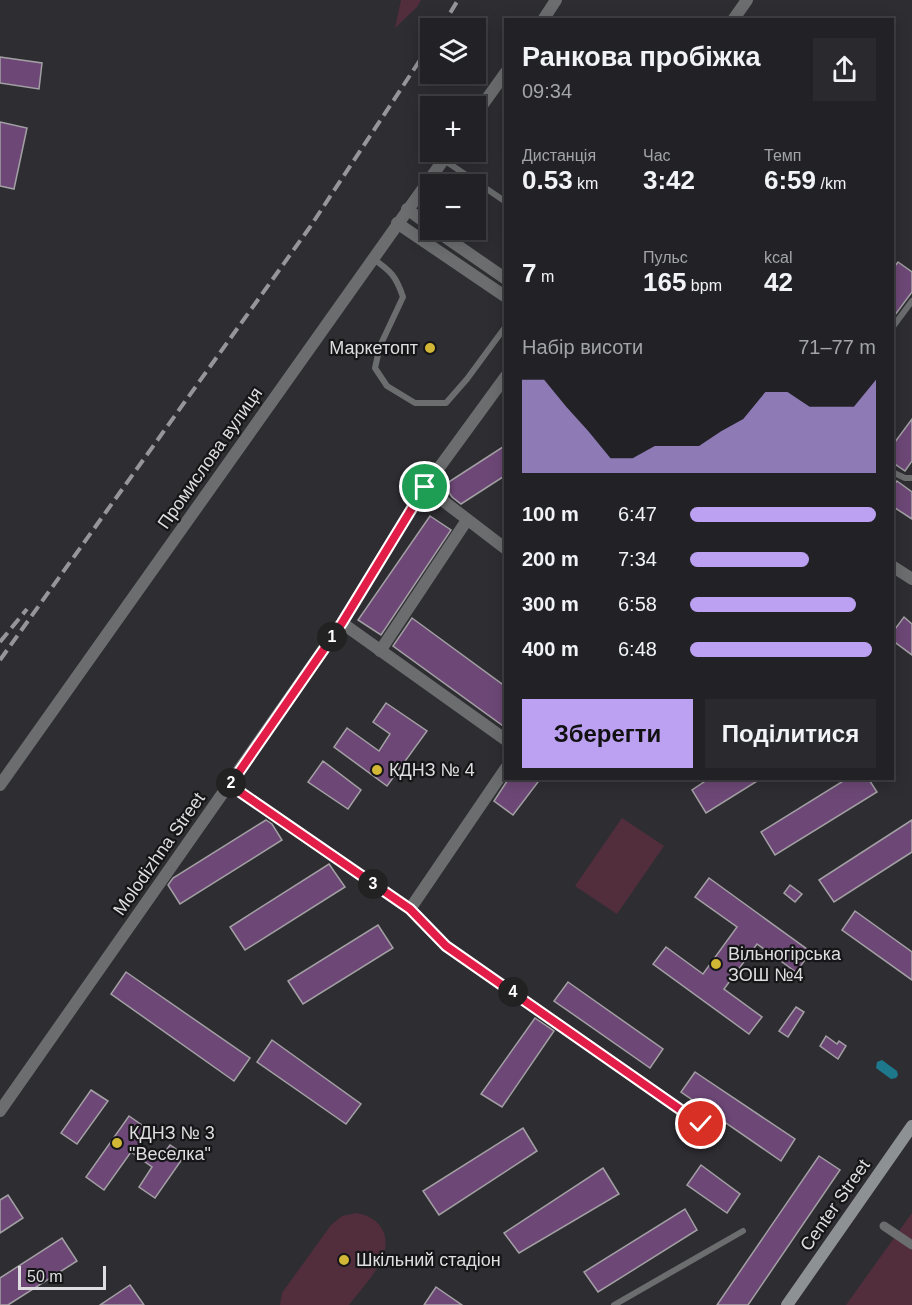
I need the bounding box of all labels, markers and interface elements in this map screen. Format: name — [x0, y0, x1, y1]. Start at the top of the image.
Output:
map controls — [420, 18, 486, 240]
button: layers — [420, 18, 486, 84]
button: share — [813, 38, 876, 101]
text: Ранкова пробіжка — [522, 42, 761, 72]
text: 09:34 — [522, 80, 572, 102]
button: + — [420, 96, 486, 162]
text: Дистанція — [522, 147, 596, 164]
text: Час — [643, 147, 671, 164]
text: Темп — [764, 147, 801, 164]
text: 0.53 — [522, 165, 573, 195]
text: 3:42 — [643, 165, 695, 195]
text: 6:59 — [764, 165, 816, 195]
button: − — [420, 174, 486, 240]
text: km — [573, 175, 598, 192]
text: /km — [816, 175, 846, 192]
text: Пульс — [643, 249, 688, 266]
text: kcal — [764, 249, 792, 266]
text: 7 — [522, 258, 536, 288]
text: 165 — [643, 267, 686, 297]
text: 42 — [764, 267, 793, 297]
text: m — [536, 268, 554, 285]
text: bpm — [686, 277, 722, 294]
text: Набір висоти — [522, 336, 643, 358]
text: 71–77 m — [798, 336, 876, 358]
place label: Маркетопт — [329, 338, 418, 358]
marker: Маркетопт — [423, 341, 437, 355]
street label: Промислова вулиця — [154, 384, 266, 532]
pin — [399, 461, 450, 512]
icon: arrive — [408, 470, 441, 503]
text: 100 m — [522, 503, 579, 525]
text: 6:47 — [618, 503, 657, 525]
text: 200 m — [522, 548, 579, 570]
text: 7:34 — [618, 548, 657, 570]
text: 300 m — [522, 593, 579, 615]
text: 6:58 — [618, 593, 657, 615]
pin: 1 — [317, 622, 347, 652]
text: 1 — [328, 628, 336, 645]
text: 400 m — [522, 638, 579, 660]
text: 6:48 — [618, 638, 657, 660]
button: Зберегти — [522, 699, 693, 768]
button: Поділитися — [705, 699, 876, 768]
place label: КДНЗ № 4 — [389, 760, 475, 780]
marker: КДНЗ № 4 — [370, 763, 384, 777]
pin: 2 — [216, 768, 246, 798]
text: 2 — [227, 774, 235, 791]
street label: Molodizhna Street — [109, 789, 209, 919]
pin: 3 — [358, 869, 388, 899]
text: 3 — [369, 875, 377, 892]
place label: Вільногірська ЗОШ №4 — [728, 944, 842, 985]
marker: Вільногірська ЗОШ №4 — [709, 957, 723, 971]
pin: 4 — [498, 977, 528, 1007]
text: 4 — [509, 983, 517, 1000]
pin — [675, 1098, 726, 1149]
icon: check — [684, 1107, 717, 1140]
place label: КДНЗ № 3 "Веселка" — [129, 1123, 215, 1164]
marker: КДНЗ № 3 "Веселка" — [110, 1136, 124, 1150]
street label: Center Street — [796, 1155, 874, 1255]
place label: Шкільний стадіон — [356, 1250, 501, 1270]
marker: Шкільний стадіон — [337, 1253, 351, 1267]
scale bar — [18, 1263, 106, 1290]
text: 50 m — [27, 1268, 63, 1285]

